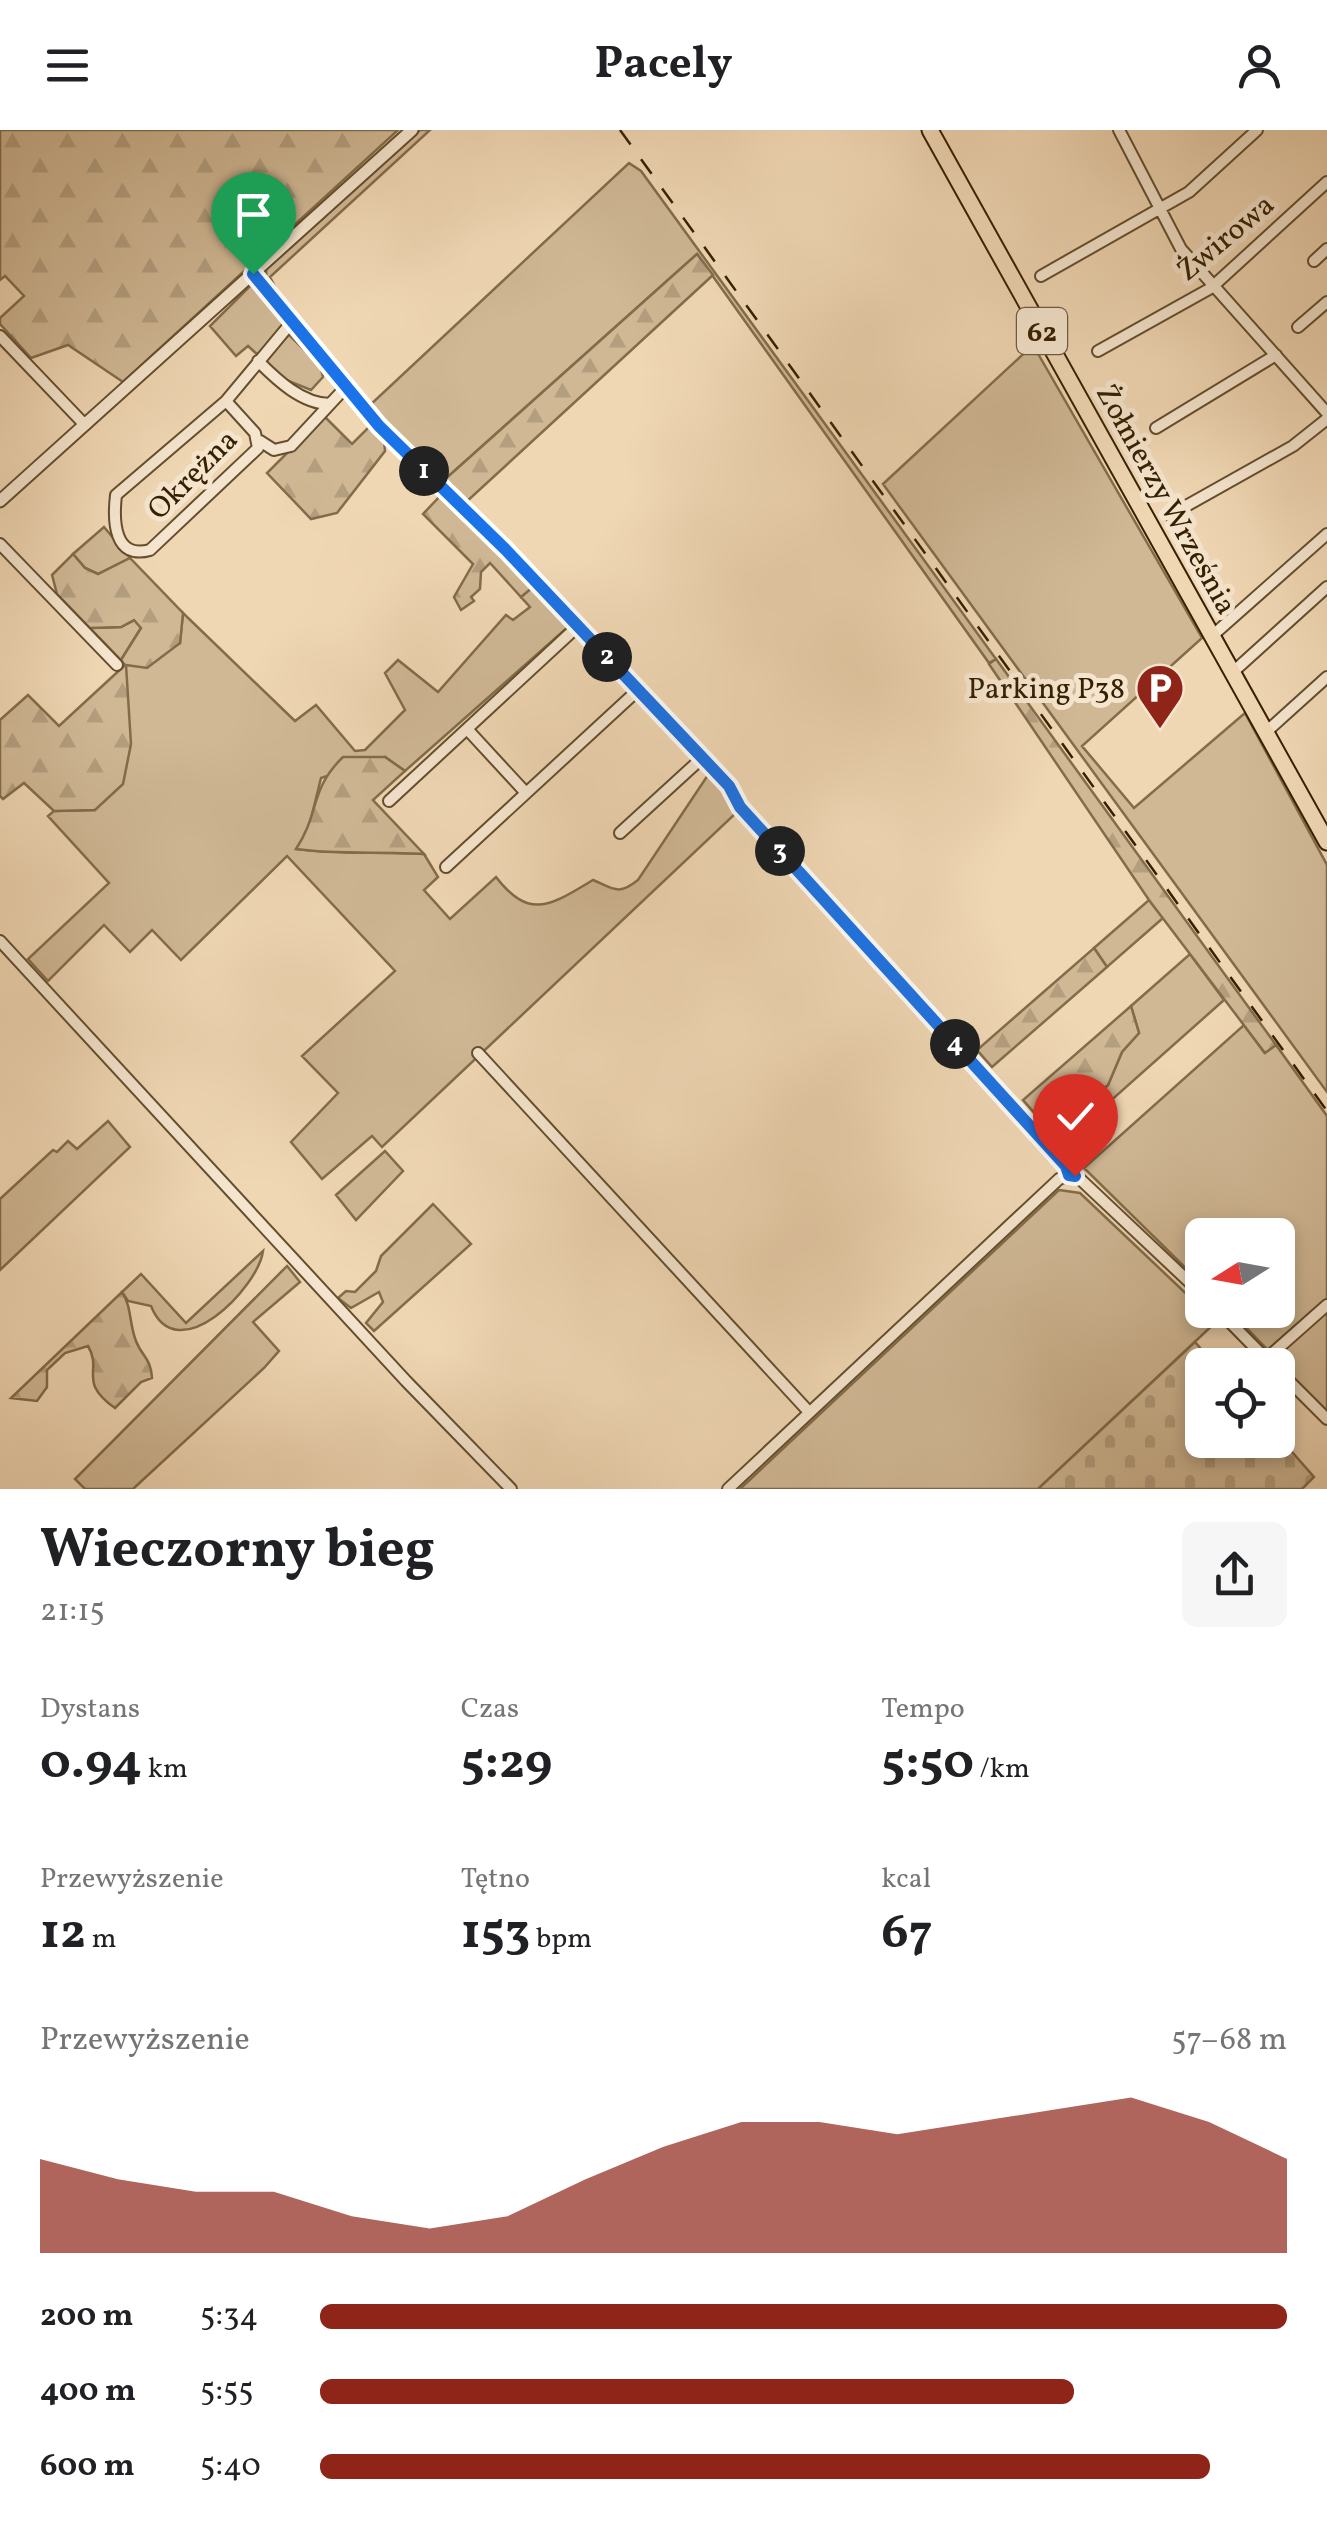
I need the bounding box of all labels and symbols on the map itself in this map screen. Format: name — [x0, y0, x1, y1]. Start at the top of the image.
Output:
pin — [211, 172, 296, 275]
street label: Żwirowa — [1168, 185, 1284, 292]
road number: 62 — [1017, 308, 1067, 354]
street label: Żołnierzy Września — [1084, 377, 1246, 623]
street label: Okrężna — [139, 421, 248, 530]
pin: 1 — [399, 446, 449, 496]
pin: 2 — [582, 632, 632, 682]
parking icon: Parking P38 — [1134, 662, 1186, 730]
place label: Parking P38 — [967, 669, 1125, 711]
pin: 3 — [755, 826, 805, 876]
pin: 4 — [930, 1019, 980, 1069]
pin — [1033, 1074, 1118, 1177]
north arrow — [1185, 1218, 1295, 1328]

